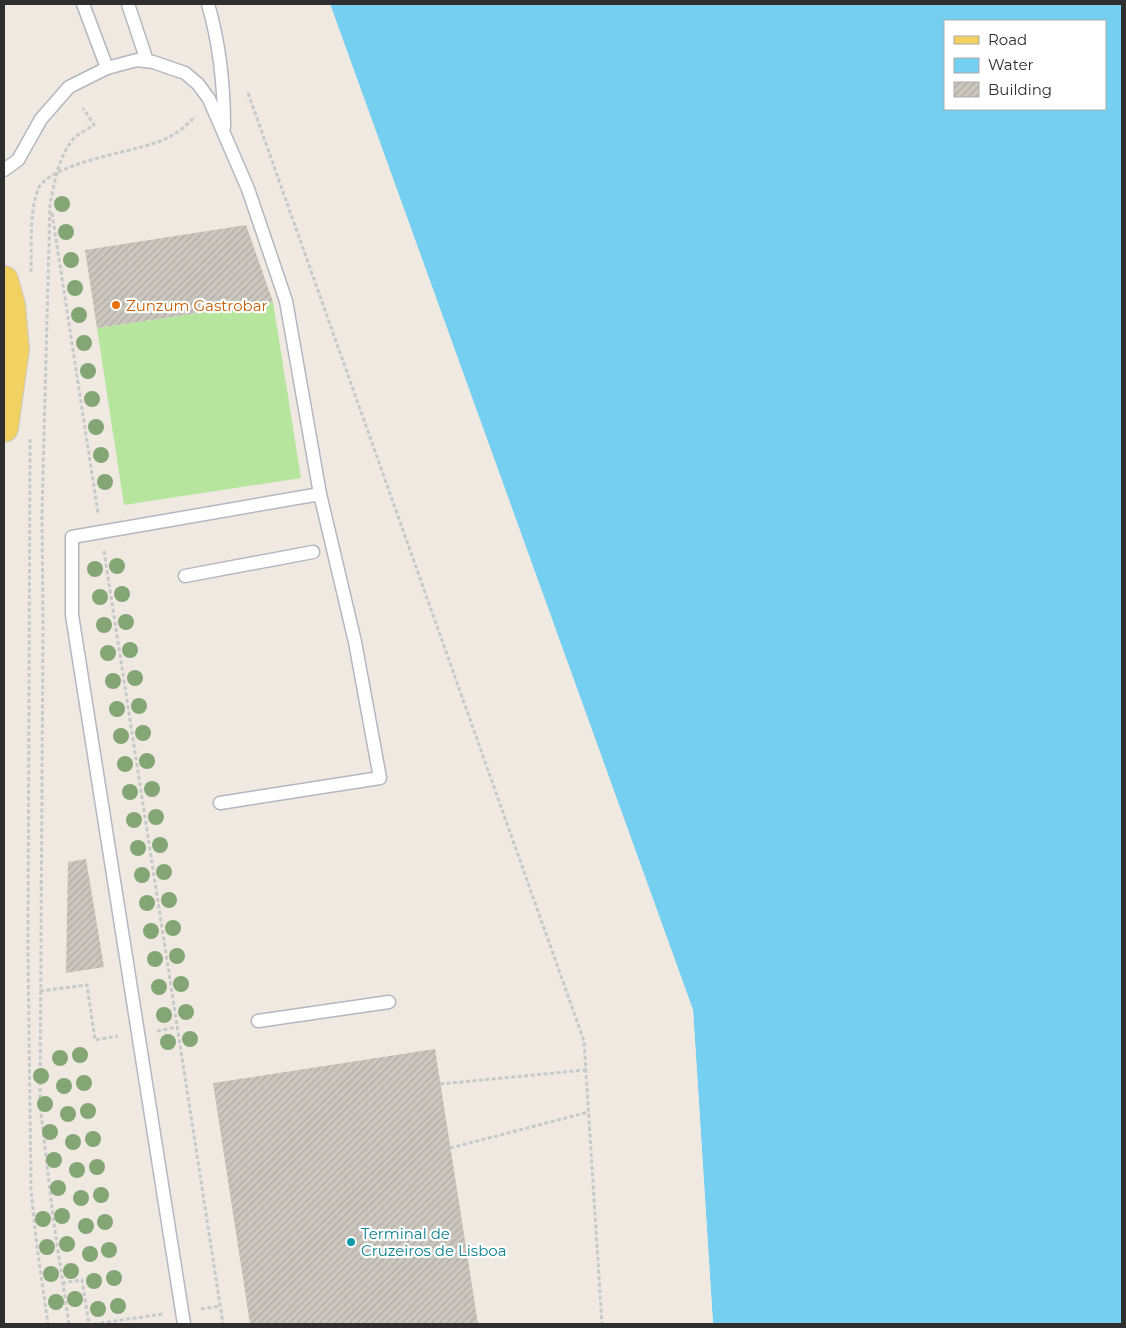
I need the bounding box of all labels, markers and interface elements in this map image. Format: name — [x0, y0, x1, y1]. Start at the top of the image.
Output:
legend — [944, 20, 1106, 110]
text: Road — [988, 30, 1027, 49]
text: Water — [988, 55, 1034, 74]
text: Building — [988, 80, 1052, 99]
place label: Zunzum Gastrobar — [126, 296, 268, 315]
marker: Zunzum Gastrobar — [110, 299, 122, 311]
place label: Terminal de Cruzeiros de Lisboa — [361, 1224, 507, 1260]
marker: Terminal de Cruzeiros de Lisboa — [345, 1236, 357, 1248]

